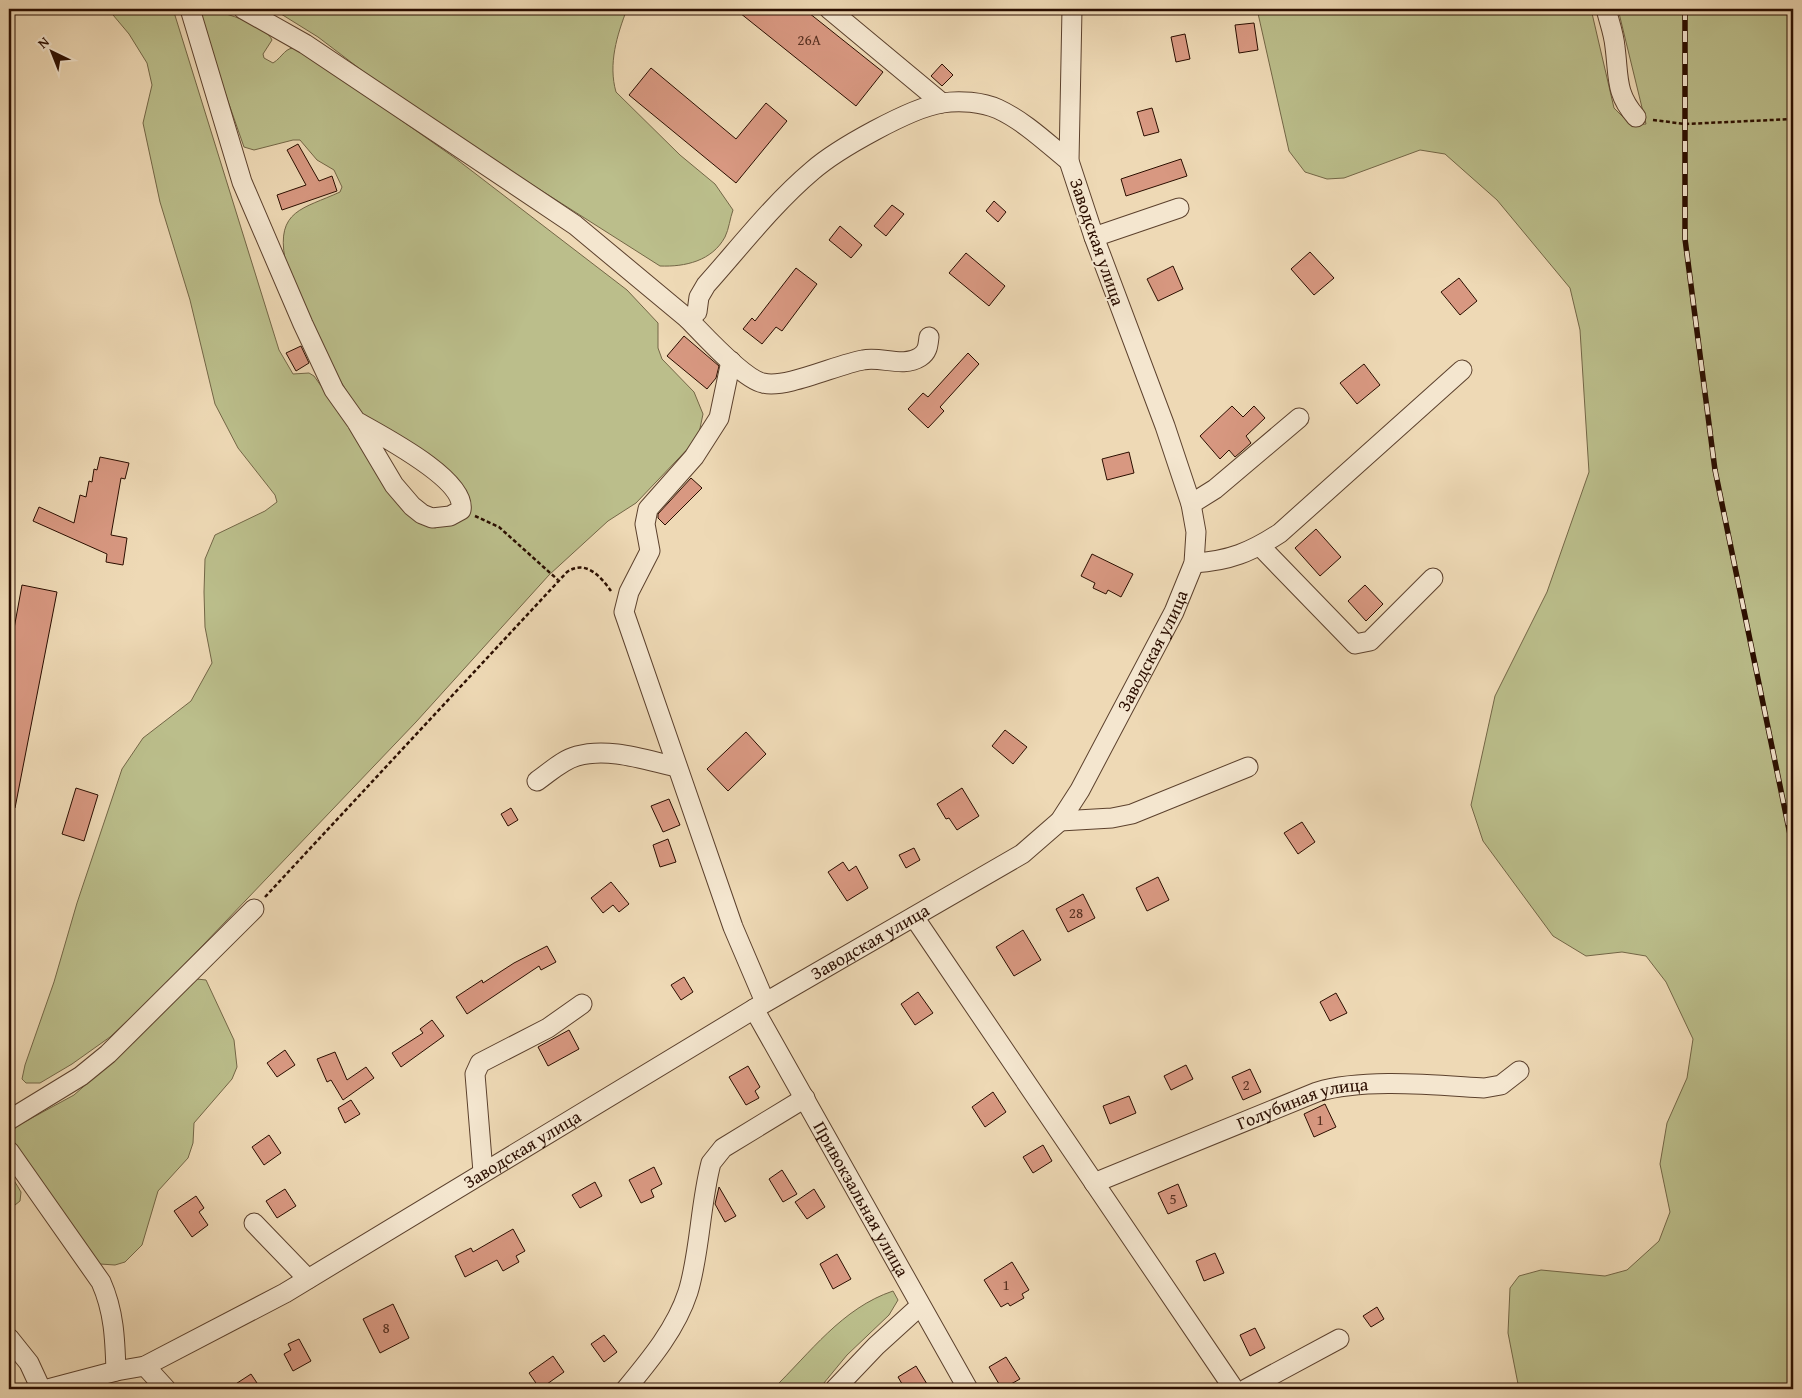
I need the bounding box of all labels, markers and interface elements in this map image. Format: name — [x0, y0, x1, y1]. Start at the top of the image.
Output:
north arrow — [28, 28, 78, 78]
house number: 26А — [797, 29, 821, 50]
text: N — [33, 32, 54, 53]
street label: Заводская улица — [1063, 174, 1132, 310]
street label: Заводская улица — [1110, 585, 1195, 716]
street label: Заводская улица — [805, 896, 935, 987]
house number: 28 — [1069, 902, 1083, 923]
street label: Голубиная улица — [1232, 1070, 1370, 1136]
house number: 2 — [1242, 1074, 1250, 1095]
street label: Заводская улица — [458, 1103, 586, 1195]
house number: 1 — [1316, 1109, 1324, 1130]
street label: Привокзальная улица — [807, 1116, 916, 1282]
house number: 5 — [1169, 1188, 1177, 1209]
house number: 1 — [1002, 1274, 1010, 1295]
house number: 8 — [382, 1317, 390, 1338]

